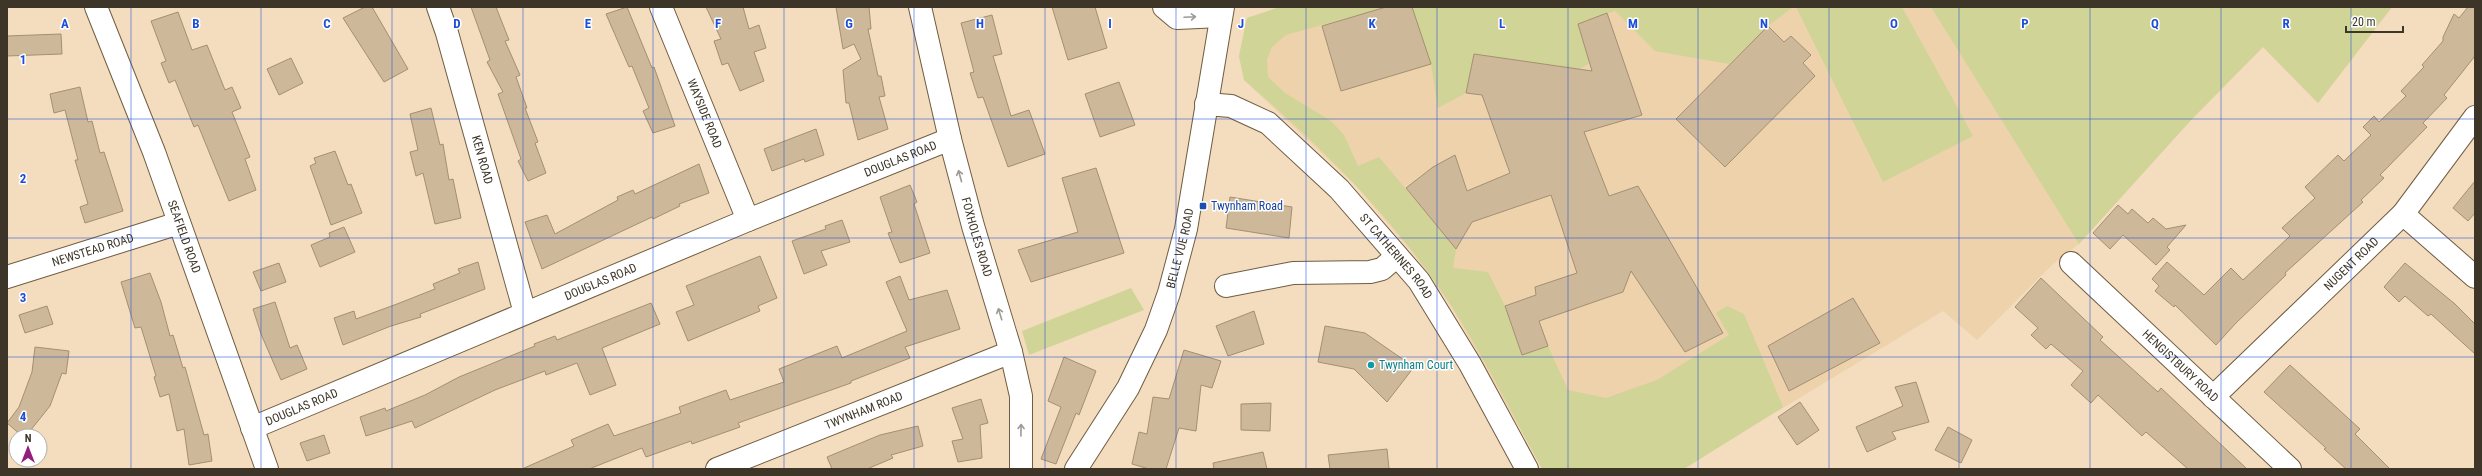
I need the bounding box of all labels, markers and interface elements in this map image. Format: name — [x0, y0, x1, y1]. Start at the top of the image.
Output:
scale bar — [2346, 8, 2403, 34]
one-way arrow — [1183, 14, 1196, 21]
text: 20 m — [2352, 15, 2376, 29]
text: A — [61, 16, 69, 31]
text: B — [192, 16, 200, 31]
text: C — [323, 16, 331, 31]
text: D — [453, 16, 461, 31]
text: E — [585, 16, 592, 31]
text: F — [715, 16, 721, 31]
text: G — [845, 16, 853, 31]
text: H — [976, 16, 984, 31]
text: I — [1108, 16, 1112, 31]
text: J — [1238, 16, 1244, 31]
text: K — [1368, 16, 1376, 31]
text: L — [1499, 16, 1505, 31]
text: M — [1628, 16, 1638, 31]
text: N — [1760, 16, 1768, 31]
text: O — [1890, 16, 1898, 31]
text: P — [2021, 16, 2029, 31]
text: Q — [2151, 16, 2159, 31]
text: R — [2282, 16, 2290, 31]
text: 1 — [20, 52, 26, 67]
street label: WAYSIDE ROAD — [684, 77, 725, 150]
street label: KEN ROAD — [469, 134, 496, 186]
street label: DOUGLAS ROAD — [862, 138, 939, 180]
one-way arrow — [956, 170, 963, 183]
text: 2 — [20, 171, 27, 186]
street label: FOXHOLES ROAD — [959, 196, 995, 279]
street label: SEAFIELD ROAD — [165, 198, 204, 275]
place label: Twynham Road — [1211, 199, 1283, 213]
marker: Twynham Road — [1198, 201, 1208, 211]
street label: BELLE VUE ROAD — [1164, 207, 1196, 290]
street label: ST CATHERINES ROAD — [1357, 211, 1435, 302]
street label: NEWSTEAD ROAD — [50, 231, 136, 269]
street label: NUGENT ROAD — [2321, 234, 2382, 293]
street label: DOUGLAS ROAD — [562, 260, 639, 303]
text: 3 — [20, 290, 26, 305]
one-way arrow — [996, 308, 1003, 321]
street label: HENGISTBURY ROAD — [2139, 327, 2221, 405]
place label: Twynham Court — [1379, 358, 1453, 372]
marker: Twynham Court — [1366, 360, 1376, 370]
street label: DOUGLAS ROAD — [264, 386, 340, 428]
street label: TWYNHAM ROAD — [823, 389, 905, 432]
text: 4 — [20, 409, 27, 424]
one-way arrow — [1018, 424, 1025, 437]
north arrow — [8, 428, 48, 468]
text: N — [25, 432, 32, 445]

